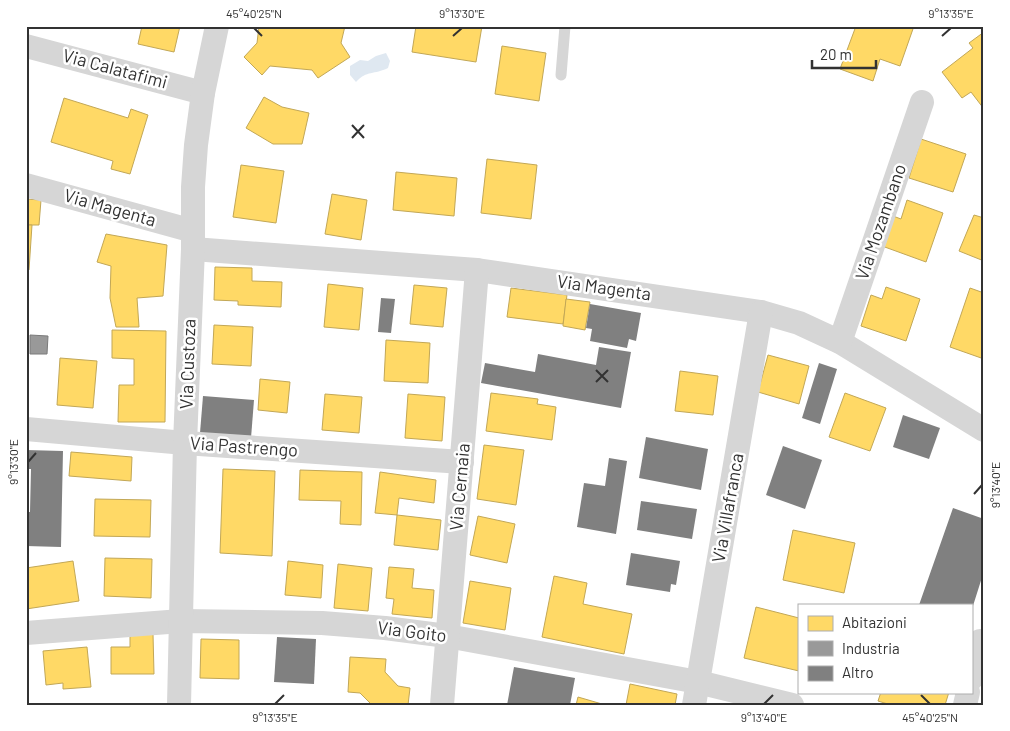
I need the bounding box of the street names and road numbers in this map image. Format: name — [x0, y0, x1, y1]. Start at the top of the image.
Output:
street label: Via Calatafimi — [60, 43, 170, 93]
street label: Via Mozambano — [850, 161, 910, 283]
street label: Via Magenta — [62, 183, 159, 231]
street label: Via Magenta — [556, 270, 653, 304]
street label: Via Custoza — [174, 318, 200, 410]
street label: Via Pastrengo — [189, 431, 299, 461]
street label: Via Cernaia — [444, 442, 474, 532]
street label: Via Villafranca — [707, 451, 747, 564]
street label: Via Goito — [376, 616, 448, 646]

